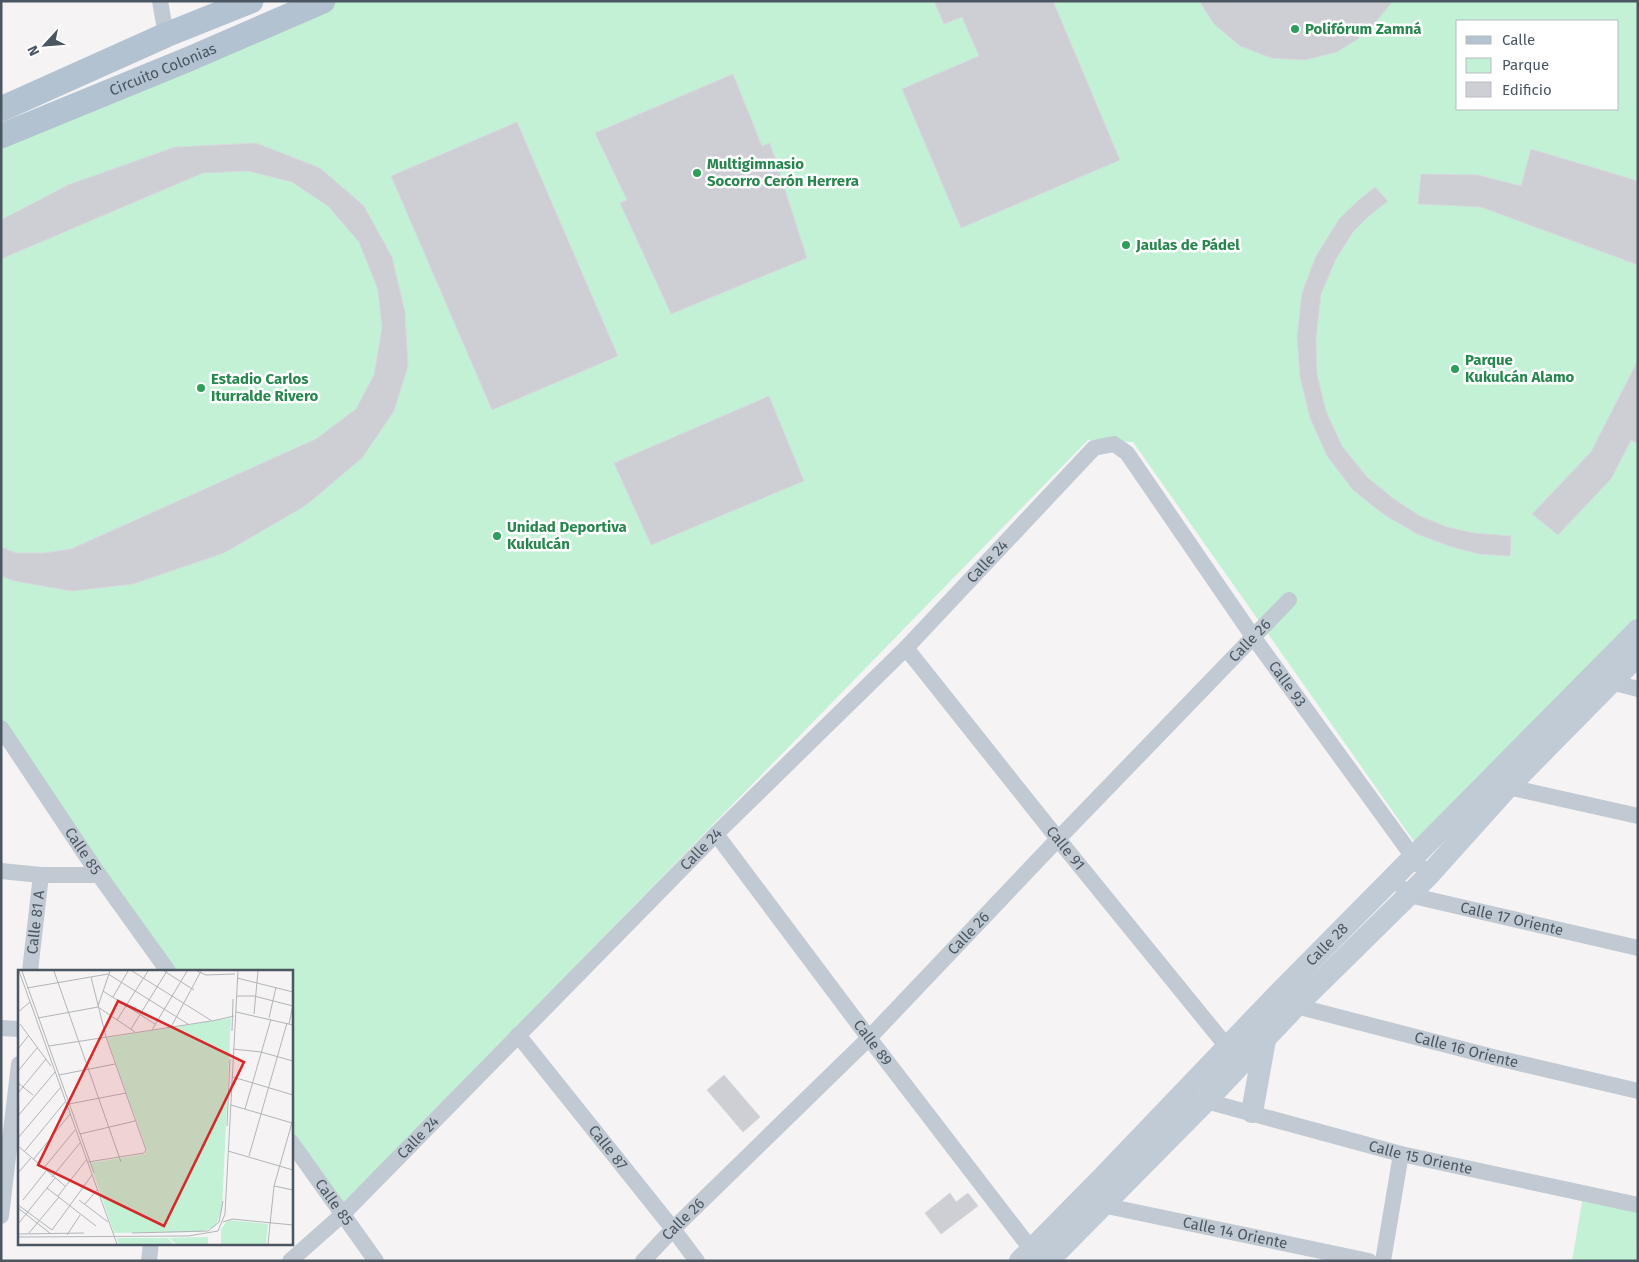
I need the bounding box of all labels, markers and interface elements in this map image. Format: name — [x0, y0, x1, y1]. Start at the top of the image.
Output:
north arrow — [20, 20, 70, 70]
place label: Polifórum Zamná — [1305, 20, 1422, 38]
legend — [1456, 20, 1619, 110]
marker: Polifórum Zamná — [1289, 23, 1301, 35]
text: Calle — [1502, 31, 1535, 49]
street label: Circuito Colonias — [107, 39, 219, 100]
text: N — [24, 43, 43, 58]
text: Parque — [1502, 56, 1549, 74]
text: Edificio — [1502, 81, 1552, 99]
place label: Multigimnasio Socorro Cerón Herrera — [707, 155, 859, 190]
marker: Multigimnasio Socorro Cerón Herrera — [691, 167, 703, 179]
place label: Jaulas de Pádel — [1135, 236, 1240, 254]
marker: Jaulas de Pádel — [1120, 239, 1132, 251]
place label: Parque Kukulcán Alamo — [1465, 351, 1575, 386]
marker: Parque Kukulcán Alamo — [1449, 363, 1461, 375]
place label: Estadio Carlos Iturralde Rivero — [211, 370, 318, 405]
marker: Estadio Carlos Iturralde Rivero — [195, 382, 207, 394]
place label: Unidad Deportiva Kukulcán — [507, 518, 627, 553]
marker: Unidad Deportiva Kukulcán — [491, 530, 503, 542]
street label: Calle 24 — [963, 536, 1012, 587]
street label: Calle 26 — [1225, 615, 1275, 666]
street label: Calle 93 — [1265, 657, 1310, 710]
street label: Calle 91 — [1042, 823, 1089, 874]
street label: Calle 85 — [61, 824, 105, 878]
street label: Calle 24 — [676, 824, 726, 874]
street label: Calle 81 A — [23, 889, 48, 955]
street label: Calle 17 Oriente — [1459, 898, 1565, 939]
street label: Calle 26 — [944, 908, 993, 959]
street label: Calle 28 — [1302, 919, 1352, 970]
inset map — [18, 970, 292, 1244]
street label: Calle 89 — [849, 1016, 896, 1069]
street label: Calle 16 Oriente — [1413, 1028, 1520, 1072]
street label: Calle 24 — [393, 1113, 443, 1162]
street label: Calle 87 — [585, 1122, 631, 1174]
street label: Calle 15 Oriente — [1367, 1137, 1474, 1178]
street label: Calle 85 — [311, 1175, 357, 1229]
street label: Calle 26 — [658, 1194, 708, 1244]
street label: Calle 14 Oriente — [1181, 1213, 1289, 1253]

